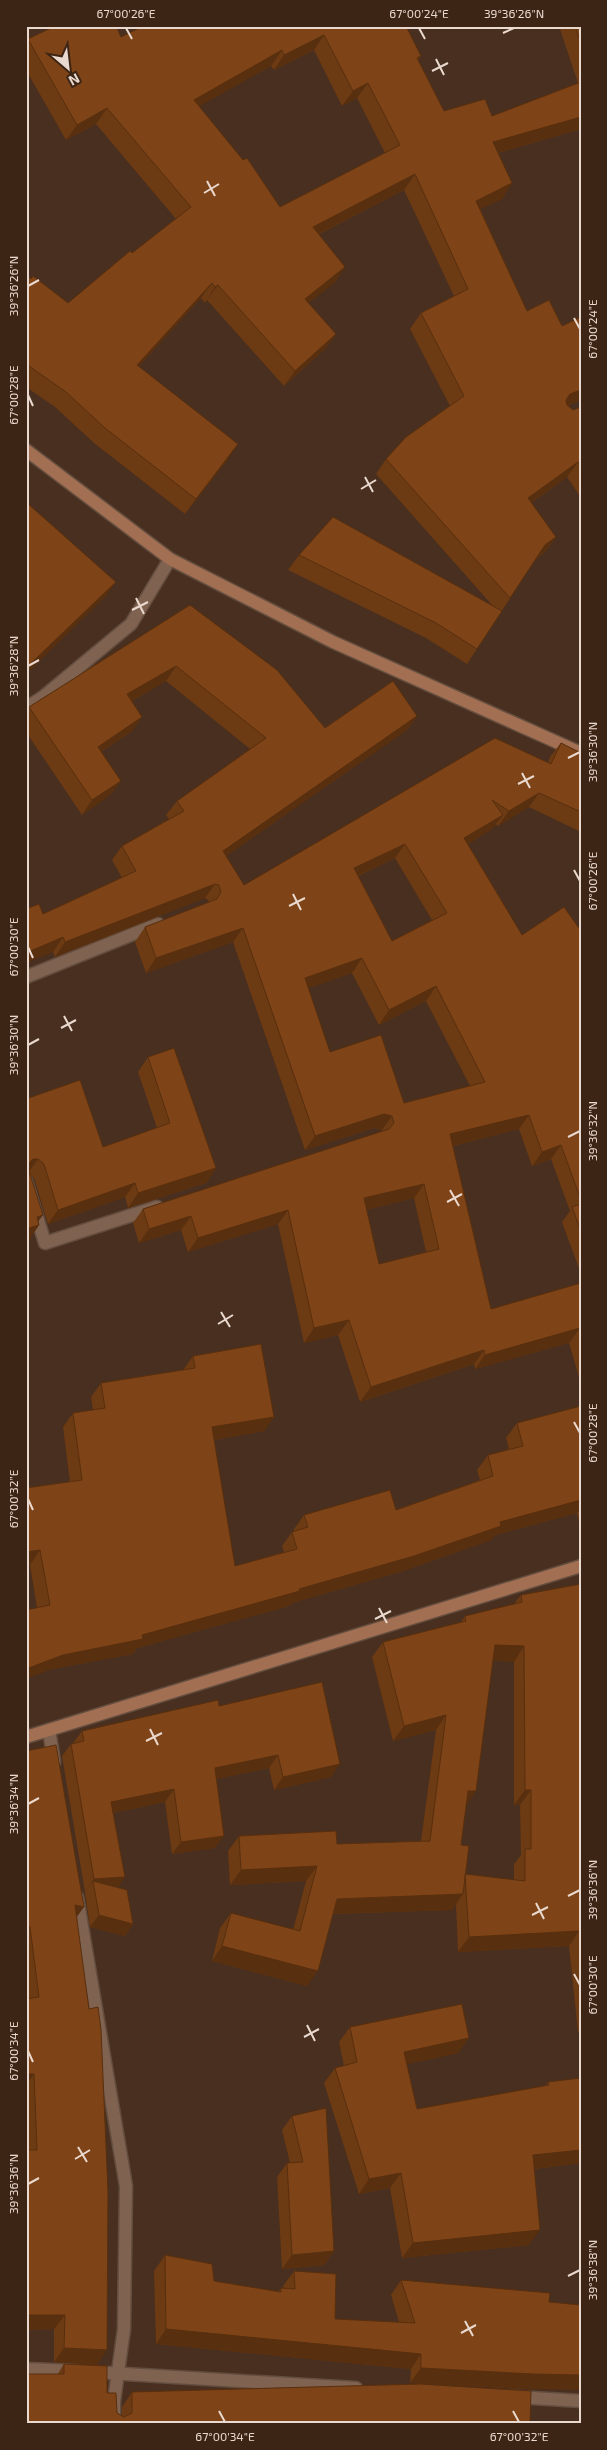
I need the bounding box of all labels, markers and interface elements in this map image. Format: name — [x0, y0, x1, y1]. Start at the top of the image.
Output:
text: 67°00'26"E — [97, 6, 156, 20]
text: 67°00'24"E — [389, 6, 449, 20]
text: 39°36'26"N — [484, 6, 544, 20]
north arrow — [42, 42, 92, 92]
text: N — [66, 70, 83, 90]
text: 39°36'26"N — [6, 256, 20, 316]
text: 67°00'24"E — [585, 299, 599, 359]
text: 67°00'28"E — [6, 365, 20, 425]
text: 39°36'28"N — [6, 636, 20, 696]
text: 39°36'30"N — [585, 722, 599, 782]
text: 67°00'26"E — [585, 851, 599, 910]
text: 67°00'30"E — [6, 917, 20, 977]
text: 39°36'30"N — [6, 1015, 20, 1075]
text: 39°36'32"N — [585, 1101, 599, 1161]
text: 67°00'28"E — [585, 1403, 599, 1463]
text: 67°00'32"E — [6, 1469, 20, 1528]
text: 39°36'34"N — [6, 1774, 20, 1834]
text: 39°36'36"N — [585, 1860, 599, 1920]
text: 67°00'30"E — [585, 1955, 599, 2015]
text: 67°00'34"E — [6, 2021, 20, 2081]
text: 39°36'36"N — [6, 2154, 20, 2214]
text: 39°36'38"N — [585, 2240, 599, 2300]
text: 67°00'34"E — [195, 2429, 255, 2443]
text: 67°00'32"E — [490, 2429, 549, 2443]

